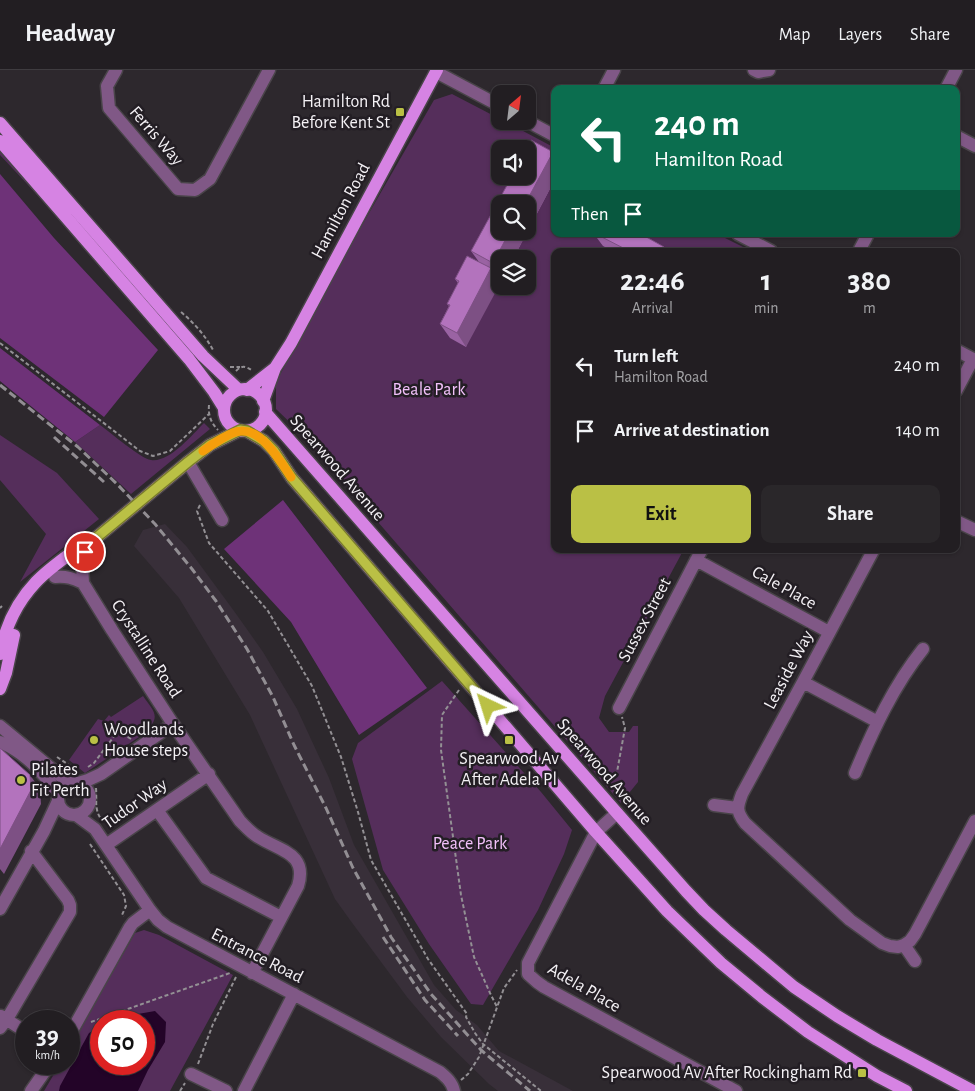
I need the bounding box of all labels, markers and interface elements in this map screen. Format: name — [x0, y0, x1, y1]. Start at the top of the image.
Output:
text: Headway — [25, 22, 115, 46]
text: Map — [779, 26, 810, 44]
text: Layers — [838, 26, 882, 44]
text: Share — [910, 26, 950, 44]
north arrow — [491, 85, 536, 130]
map controls — [491, 85, 536, 295]
place label: Hamilton Rd Before Kent St — [291, 93, 390, 132]
street label: Ferris Way — [126, 103, 187, 169]
icon: left — [571, 105, 636, 170]
marker: Hamilton Rd Before Kent St — [394, 106, 406, 118]
text: 240 m — [654, 107, 740, 142]
button: sound — [491, 140, 536, 185]
text: Hamilton Road — [654, 148, 783, 170]
street label: Hamilton Road — [308, 160, 374, 262]
button: search — [491, 195, 536, 240]
icon: arrive — [619, 200, 647, 228]
text: Then — [571, 205, 609, 224]
button: layers — [491, 250, 536, 295]
text: 22:46 — [620, 266, 685, 296]
text: 1 — [761, 266, 772, 296]
text: 380 — [848, 266, 891, 296]
text: Arrival — [632, 300, 673, 316]
text: min — [754, 300, 779, 316]
text: m — [863, 300, 876, 316]
text: Turn left — [614, 347, 678, 366]
icon: left — [571, 352, 599, 380]
text: 240 m — [894, 356, 940, 375]
text: Hamilton Road — [614, 369, 708, 385]
park label: Beale Park — [393, 381, 466, 399]
street label: Spearwood Avenue — [286, 411, 388, 525]
icon: arrive — [571, 417, 599, 445]
text: Arrive at destination — [614, 421, 770, 440]
text: 140 m — [896, 421, 940, 440]
button: Exit — [571, 485, 751, 543]
button: Share — [761, 485, 940, 543]
pin — [64, 531, 106, 573]
icon: arrive — [71, 538, 99, 566]
street label: Cale Place — [749, 563, 819, 613]
street label: Sussex Street — [615, 575, 675, 665]
street label: Crystalline Road — [108, 597, 184, 701]
street label: Leaside Way — [761, 627, 817, 712]
position arrow — [461, 679, 513, 731]
street label: Spearwood Avenue — [553, 715, 655, 829]
place label: Woodlands House steps — [104, 721, 188, 760]
marker: Woodlands House steps — [88, 734, 100, 746]
marker: Spearwood Av After Adela Pl — [503, 734, 515, 746]
place label: Spearwood Av After Adela Pl — [459, 750, 559, 789]
place label: Pilates Fit Perth — [31, 761, 90, 800]
marker: Pilates Fit Perth — [15, 774, 27, 786]
street label: Tudor Way — [99, 775, 171, 833]
park label: Peace Park — [433, 835, 508, 853]
street label: Entrance Road — [208, 925, 306, 987]
street label: Adela Place — [545, 960, 623, 1016]
speed limit sign: 50 — [90, 1010, 155, 1075]
text: 39 — [36, 1024, 59, 1049]
text: km/h — [35, 1049, 60, 1061]
place label: Spearwood Av After Rockingham Rd — [602, 1064, 852, 1082]
marker: Spearwood Av After Rockingham Rd — [856, 1067, 868, 1079]

